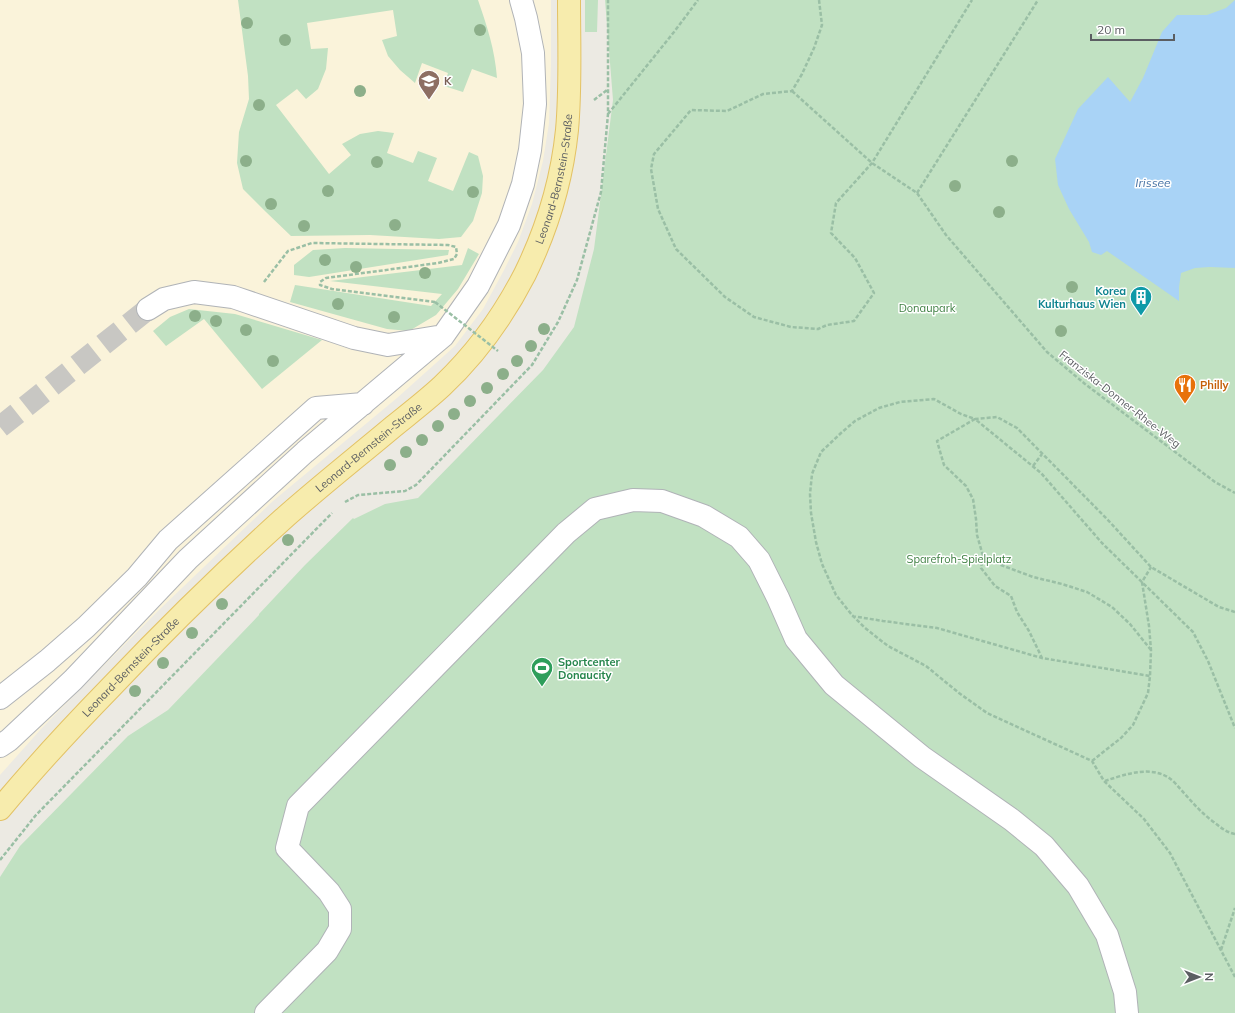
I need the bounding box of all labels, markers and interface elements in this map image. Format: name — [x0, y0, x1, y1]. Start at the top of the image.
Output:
scale bar — [1091, 16, 1174, 42]
text: 20 m — [1097, 22, 1125, 37]
school or university icon: K — [416, 68, 442, 101]
place label: K — [444, 74, 452, 88]
street label: Leonard-Bernstein-Straße — [532, 113, 575, 246]
water label: Irissee — [1135, 175, 1171, 190]
place label: Korea Kulturhaus Wien — [1038, 284, 1126, 311]
building icon: Korea Kulturhaus Wien — [1128, 284, 1154, 317]
park label: Donaupark — [899, 301, 956, 315]
street label: Franziska-Donner-Rhee-Weg — [1057, 347, 1183, 451]
restaurant icon: Philly — [1172, 372, 1198, 405]
place label: Philly — [1200, 378, 1229, 392]
street label: Leonard-Bernstein-Straße — [312, 400, 424, 495]
park label: Sparefroh-Spielplatz — [907, 552, 1012, 566]
street label: Leonard-Bernstein-Straße — [79, 614, 182, 720]
sports icon: Sportcenter Donaucity — [529, 655, 555, 688]
place label: Sportcenter Donaucity — [558, 655, 620, 682]
north arrow — [1179, 957, 1219, 997]
text: N — [1202, 973, 1216, 981]

